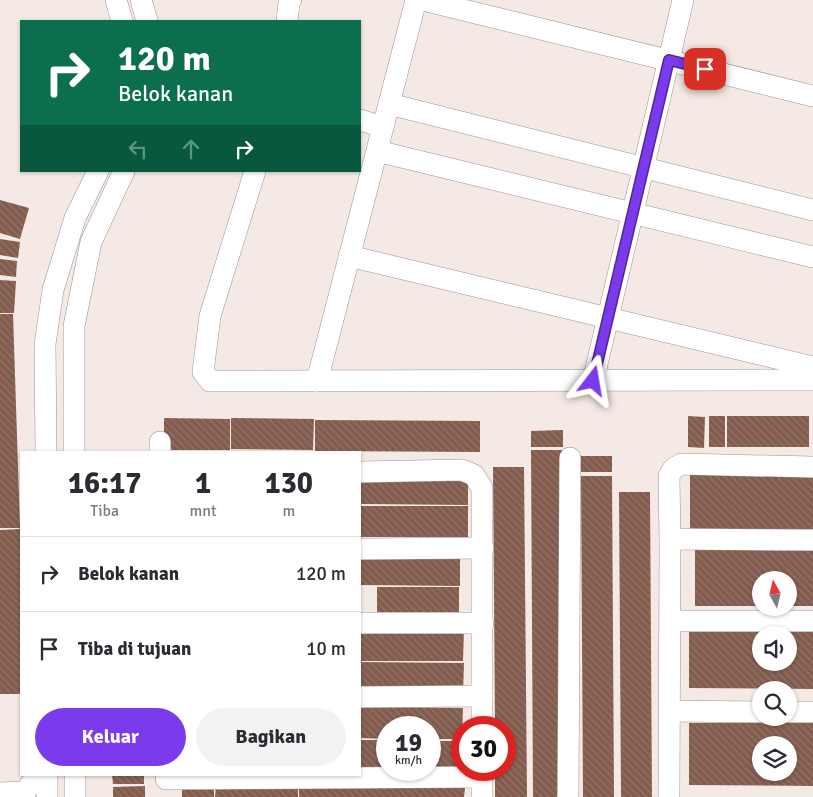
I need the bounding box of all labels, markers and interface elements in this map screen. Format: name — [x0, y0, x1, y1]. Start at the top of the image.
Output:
text: 120 m — [118, 37, 211, 80]
icon: right — [35, 40, 100, 105]
pin — [684, 48, 726, 90]
icon: arrive — [691, 55, 719, 83]
text: Belok kanan — [118, 80, 233, 107]
icon: left — [124, 135, 152, 163]
icon: ahead — [177, 135, 205, 163]
icon: right — [230, 135, 258, 163]
position arrow — [566, 354, 618, 406]
text: 16:17 — [68, 465, 142, 502]
text: 1 — [195, 465, 211, 502]
text: 130 — [264, 465, 313, 502]
text: Tiba — [90, 501, 119, 521]
text: mnt — [189, 501, 217, 521]
text: m — [282, 501, 295, 521]
icon: right — [35, 560, 63, 588]
text: Belok kanan — [78, 562, 179, 586]
text: 120 m — [296, 562, 346, 586]
north arrow — [752, 571, 798, 616]
map controls — [752, 571, 797, 781]
button: sound — [752, 626, 797, 671]
icon: arrive — [35, 635, 63, 663]
text: Tiba di tujuan — [78, 637, 191, 661]
text: 10 m — [306, 637, 346, 661]
button: search — [752, 681, 797, 726]
button: Keluar — [35, 708, 186, 766]
button: Bagikan — [196, 708, 346, 766]
speed limit sign: 30 — [451, 716, 516, 781]
text: 19 — [395, 727, 422, 758]
button: layers — [752, 736, 797, 781]
text: km/h — [395, 753, 422, 768]

